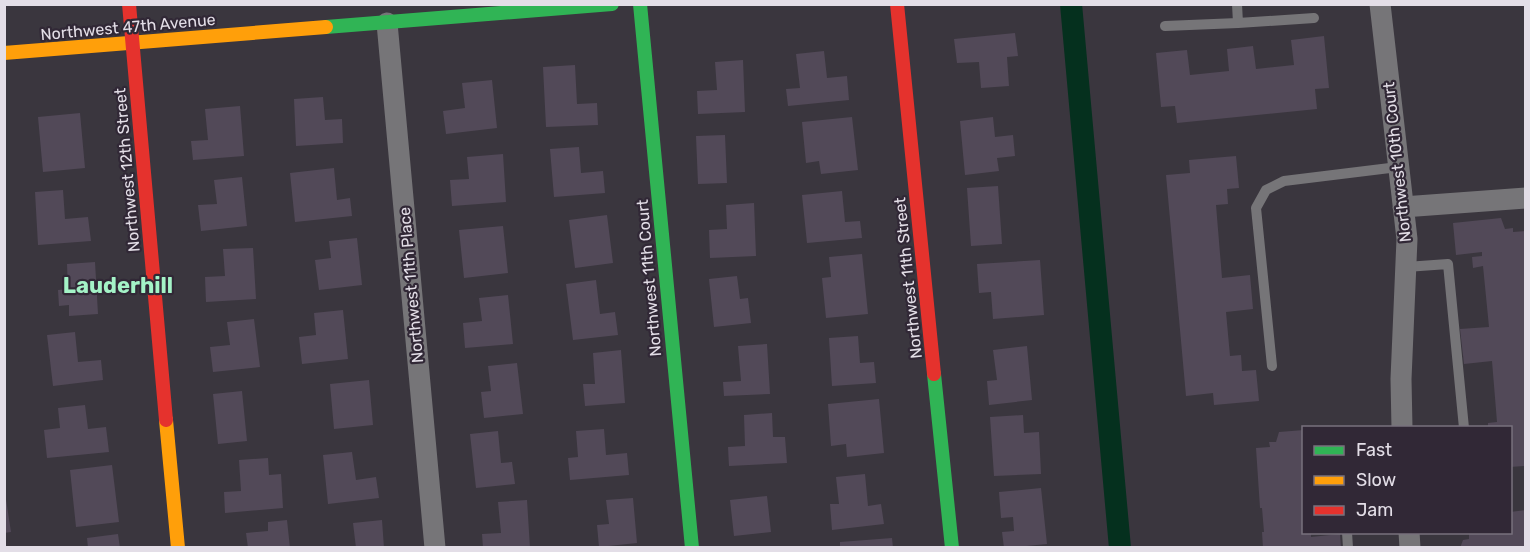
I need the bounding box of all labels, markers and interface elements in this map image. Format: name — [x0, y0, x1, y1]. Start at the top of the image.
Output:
street label: Northwest 47th Avenue — [40, 10, 216, 44]
street label: Northwest 10th Court — [1379, 81, 1415, 243]
street label: Northwest 12th Street — [110, 87, 144, 253]
street label: Northwest 11th Street — [890, 196, 926, 360]
street label: Northwest 11th Court — [633, 199, 665, 357]
street label: Northwest 11th Place — [395, 206, 427, 364]
district label: Lauderhill — [63, 272, 173, 299]
legend — [1302, 426, 1512, 534]
text: Fast — [1356, 439, 1392, 461]
text: Slow — [1356, 469, 1396, 491]
text: Jam — [1356, 499, 1393, 521]

